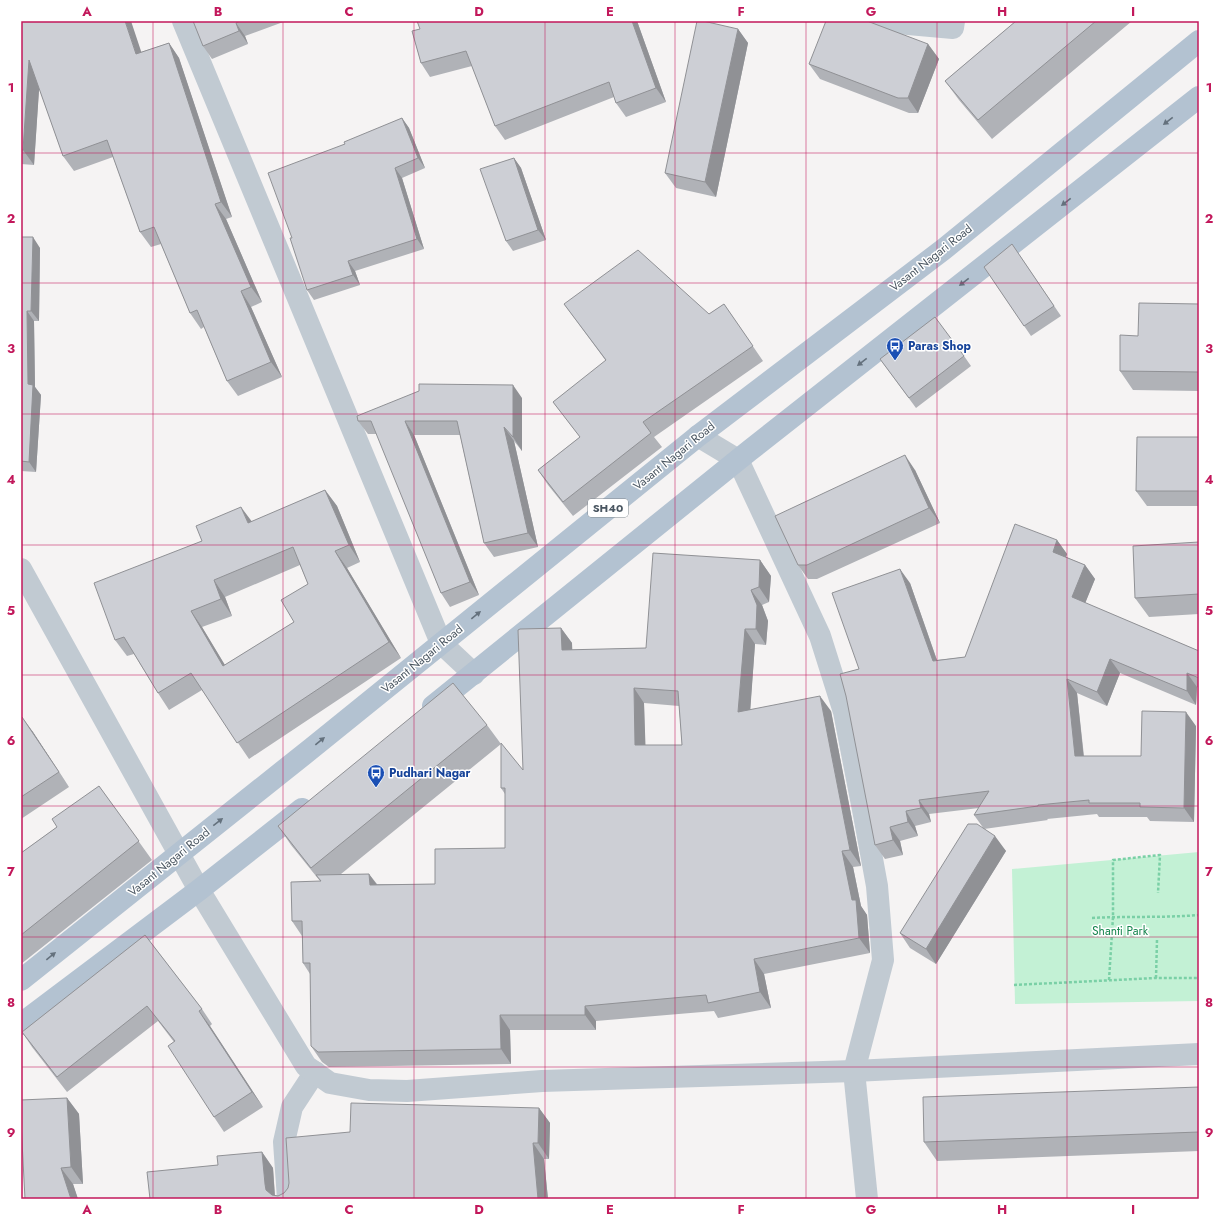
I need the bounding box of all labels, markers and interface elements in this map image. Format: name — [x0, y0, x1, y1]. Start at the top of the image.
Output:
text: A — [81, 2, 92, 21]
text: B — [214, 2, 223, 21]
text: C — [344, 2, 354, 21]
text: D — [474, 2, 484, 21]
text: E — [606, 2, 614, 21]
text: F — [737, 2, 745, 21]
text: G — [866, 2, 877, 21]
text: H — [997, 2, 1007, 21]
text: I — [1131, 2, 1135, 21]
text: 1 — [8, 78, 14, 97]
text: 1 — [1206, 78, 1212, 97]
one-way arrow — [1163, 117, 1174, 126]
one-way arrow — [1061, 197, 1072, 206]
text: 2 — [7, 209, 15, 228]
text: 2 — [1205, 209, 1213, 228]
street label: Vasant Nagari Road — [886, 220, 976, 296]
one-way arrow — [958, 278, 969, 286]
bus stop icon: Paras Shop — [885, 336, 905, 361]
place label: Paras Shop — [908, 337, 971, 355]
text: 3 — [7, 339, 15, 358]
text: 3 — [1205, 339, 1213, 358]
one-way arrow — [856, 358, 867, 367]
street label: Vasant Nagari Road — [629, 417, 719, 495]
text: 4 — [6, 470, 16, 489]
text: 4 — [1204, 470, 1214, 489]
road number: SH40 — [588, 499, 628, 517]
text: 5 — [7, 601, 15, 620]
text: 5 — [1205, 601, 1213, 620]
one-way arrow — [470, 611, 481, 620]
street label: Vasant Nagari Road — [377, 620, 467, 698]
text: 6 — [7, 731, 16, 750]
text: 6 — [1205, 731, 1214, 750]
one-way arrow — [315, 737, 326, 746]
bus stop icon: Pudhari Nagar — [366, 763, 386, 788]
place label: Pudhari Nagar — [389, 764, 470, 782]
one-way arrow — [213, 818, 224, 826]
street label: Vasant Nagari Road — [124, 823, 214, 901]
text: 7 — [7, 862, 15, 881]
text: 7 — [1205, 862, 1213, 881]
park label: Shanti Park — [1092, 922, 1149, 940]
one-way arrow — [46, 951, 57, 960]
text: 8 — [7, 993, 15, 1012]
text: 8 — [1205, 993, 1213, 1012]
text: 9 — [7, 1123, 16, 1142]
text: 9 — [1205, 1123, 1214, 1142]
text: A — [81, 1200, 92, 1219]
text: B — [214, 1200, 223, 1219]
text: C — [344, 1200, 354, 1219]
text: D — [474, 1200, 484, 1219]
text: E — [606, 1200, 614, 1219]
text: F — [737, 1200, 745, 1219]
text: G — [866, 1200, 877, 1219]
text: H — [997, 1200, 1007, 1219]
text: I — [1131, 1200, 1135, 1219]

